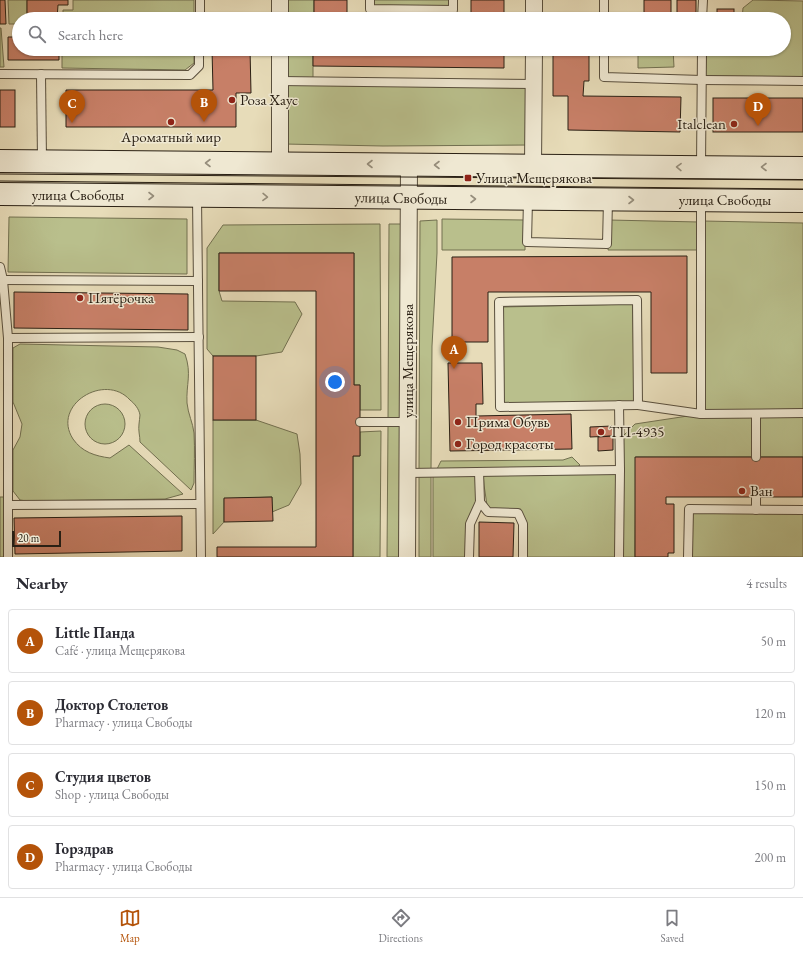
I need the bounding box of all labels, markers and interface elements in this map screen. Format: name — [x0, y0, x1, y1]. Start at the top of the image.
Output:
search box — [12, 12, 791, 56]
icon: search — [26, 23, 48, 45]
text: Search here — [58, 25, 123, 44]
pin: B — [191, 89, 217, 122]
pin: C — [59, 90, 85, 123]
place label: Роза Хаус — [240, 90, 298, 109]
pin: D — [745, 93, 771, 126]
marker: Роза Хаус — [227, 95, 237, 105]
place label: Italclean — [677, 114, 726, 133]
marker: Ароматный мир — [166, 117, 176, 127]
marker: Italclean — [729, 119, 739, 129]
place label: Ароматный мир — [120, 127, 221, 146]
one-way arrow — [205, 159, 211, 167]
one-way arrow — [367, 160, 373, 168]
one-way arrow — [434, 161, 440, 169]
one-way arrow — [676, 163, 682, 171]
one-way arrow — [761, 163, 767, 171]
place label: Улица Мещерякова — [475, 168, 592, 187]
marker: Улица Мещерякова — [463, 173, 473, 183]
street label: улица Свободы — [32, 185, 124, 204]
street label: улица Свободы — [355, 187, 447, 208]
street label: улица Свободы — [679, 190, 771, 209]
one-way arrow — [148, 192, 154, 200]
one-way arrow — [262, 193, 268, 201]
one-way arrow — [470, 195, 476, 203]
one-way arrow — [628, 196, 634, 204]
place label: Пятёрочка — [88, 288, 154, 307]
marker: Пятёрочка — [75, 293, 85, 303]
street label: улица Мещерякова — [398, 304, 417, 418]
pin: A — [441, 336, 467, 369]
your location — [325, 372, 345, 392]
place label: Прима Обувь — [466, 412, 550, 431]
marker: Прима Обувь — [453, 417, 463, 427]
place label: ТП-4935 — [609, 422, 664, 441]
marker: ТП-4935 — [596, 427, 606, 437]
place label: Город красоты — [466, 434, 554, 453]
marker: Город красоты — [453, 439, 463, 449]
place label: Ван — [750, 481, 773, 500]
marker: Ван — [737, 486, 747, 496]
scale bar — [12, 529, 61, 548]
text: 20 m — [18, 531, 39, 545]
text: Nearby — [16, 572, 68, 594]
text: 4 results — [746, 575, 787, 592]
text: Little Панда — [55, 623, 135, 642]
text: A — [25, 633, 35, 650]
text: 50 m — [761, 633, 786, 650]
text: Café · улица Мещерякова — [55, 642, 185, 659]
text: Доктор Столетов — [55, 695, 168, 714]
text: B — [26, 705, 34, 722]
text: 120 m — [755, 705, 786, 722]
text: Pharmacy · улица Свободы — [55, 714, 192, 731]
text: Студия цветов — [55, 767, 151, 786]
text: C — [25, 777, 35, 794]
text: 150 m — [755, 777, 786, 794]
text: Shop · улица Свободы — [55, 786, 169, 803]
text: Горздрав — [55, 839, 114, 858]
text: D — [25, 849, 35, 866]
text: 200 m — [755, 849, 786, 866]
text: Pharmacy · улица Свободы — [55, 858, 192, 875]
tab: Map — [119, 907, 141, 945]
tab: Directions — [379, 907, 423, 945]
tab: Saved — [661, 907, 684, 945]

